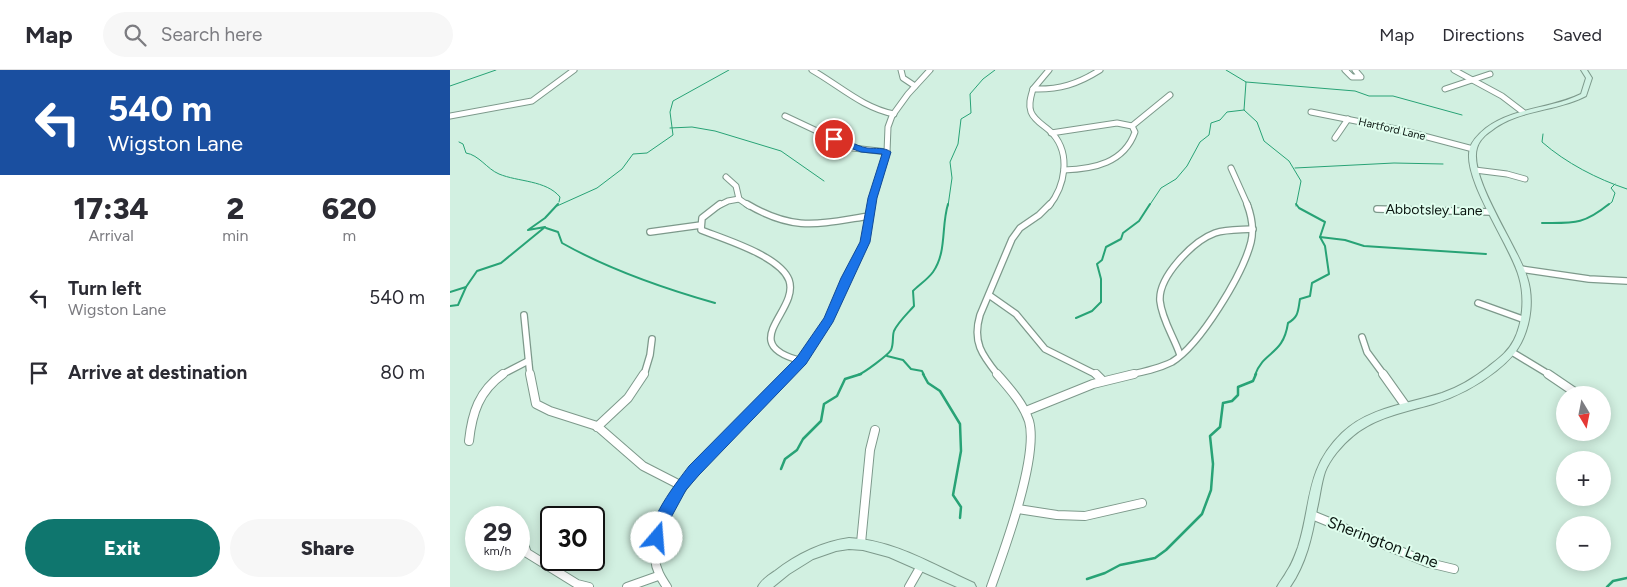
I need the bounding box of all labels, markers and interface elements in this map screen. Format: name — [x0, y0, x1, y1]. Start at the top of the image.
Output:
search box — [103, 12, 453, 57]
text: Map — [25, 20, 73, 49]
icon: search — [121, 21, 149, 49]
text: Search here — [161, 23, 262, 46]
text: Map — [1379, 24, 1414, 46]
text: Directions — [1442, 24, 1524, 46]
text: Saved — [1552, 24, 1602, 46]
text: 540 m — [108, 88, 212, 130]
icon: left — [25, 90, 90, 155]
street label: Hartford Lane — [1357, 115, 1427, 143]
pin — [813, 118, 855, 160]
icon: arrive — [820, 125, 848, 153]
text: Wigston Lane — [108, 130, 243, 157]
text: 17:34 — [73, 190, 149, 227]
text: 2 — [226, 190, 244, 227]
text: 620 — [322, 190, 377, 227]
street label: Abbotsley Lane — [1385, 201, 1483, 219]
text: Arrival — [88, 226, 134, 245]
text: min — [222, 226, 248, 245]
text: m — [342, 226, 356, 245]
text: Turn left — [68, 277, 142, 300]
icon: left — [25, 284, 53, 312]
text: 540 m — [369, 286, 425, 309]
text: Wigston Lane — [68, 300, 166, 319]
icon: arrive — [25, 359, 53, 387]
text: Arrive at destination — [68, 361, 247, 384]
text: 80 m — [380, 361, 425, 384]
north arrow — [1556, 386, 1611, 441]
map controls — [1556, 386, 1611, 571]
button: + — [1556, 451, 1611, 506]
speed limit sign: 30 — [540, 506, 605, 571]
position arrow — [630, 511, 682, 563]
street label: Sherington Lane — [1325, 512, 1441, 572]
button: − — [1556, 516, 1611, 571]
text: 29 — [483, 517, 512, 547]
button: Exit — [25, 519, 220, 577]
button: Share — [230, 519, 425, 577]
text: km/h — [484, 544, 511, 558]

